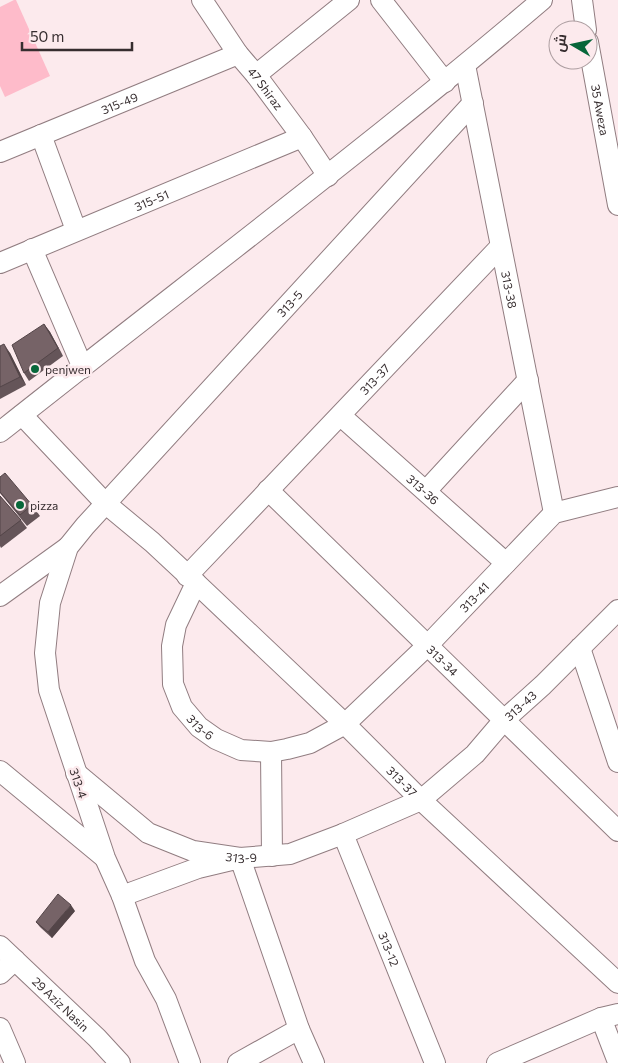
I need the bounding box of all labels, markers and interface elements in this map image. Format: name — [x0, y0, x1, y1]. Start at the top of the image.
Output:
scale bar — [22, 20, 132, 52]
north arrow — [548, 20, 598, 70]
text: 50 m — [30, 27, 64, 45]
text: ش — [550, 33, 570, 53]
street label: 47 Shiraz — [245, 64, 286, 112]
street label: 35 Aweza — [589, 83, 612, 137]
street label: 315-49 — [99, 89, 140, 117]
street label: 315-51 — [132, 186, 171, 213]
street label: 313-38 — [499, 270, 520, 310]
street label: 313-5 — [274, 287, 305, 319]
street label: 313-37 — [357, 361, 392, 397]
place label: penjwen — [45, 362, 91, 376]
marker: penjwen — [29, 363, 41, 375]
street label: 313-36 — [404, 471, 442, 507]
place label: pizza — [30, 498, 58, 512]
marker: pizza — [14, 499, 26, 511]
street label: 313-41 — [456, 579, 491, 615]
street label: 313-34 — [424, 642, 461, 679]
street label: 313-43 — [501, 687, 539, 723]
street label: 313-6 — [184, 711, 217, 742]
street label: 313-37 — [384, 763, 420, 799]
street label: 313-4 — [67, 766, 91, 800]
street label: 313-9 — [225, 849, 257, 865]
street label: 313-12 — [376, 930, 403, 969]
street label: 29 Aziz Nasin — [30, 974, 92, 1034]

